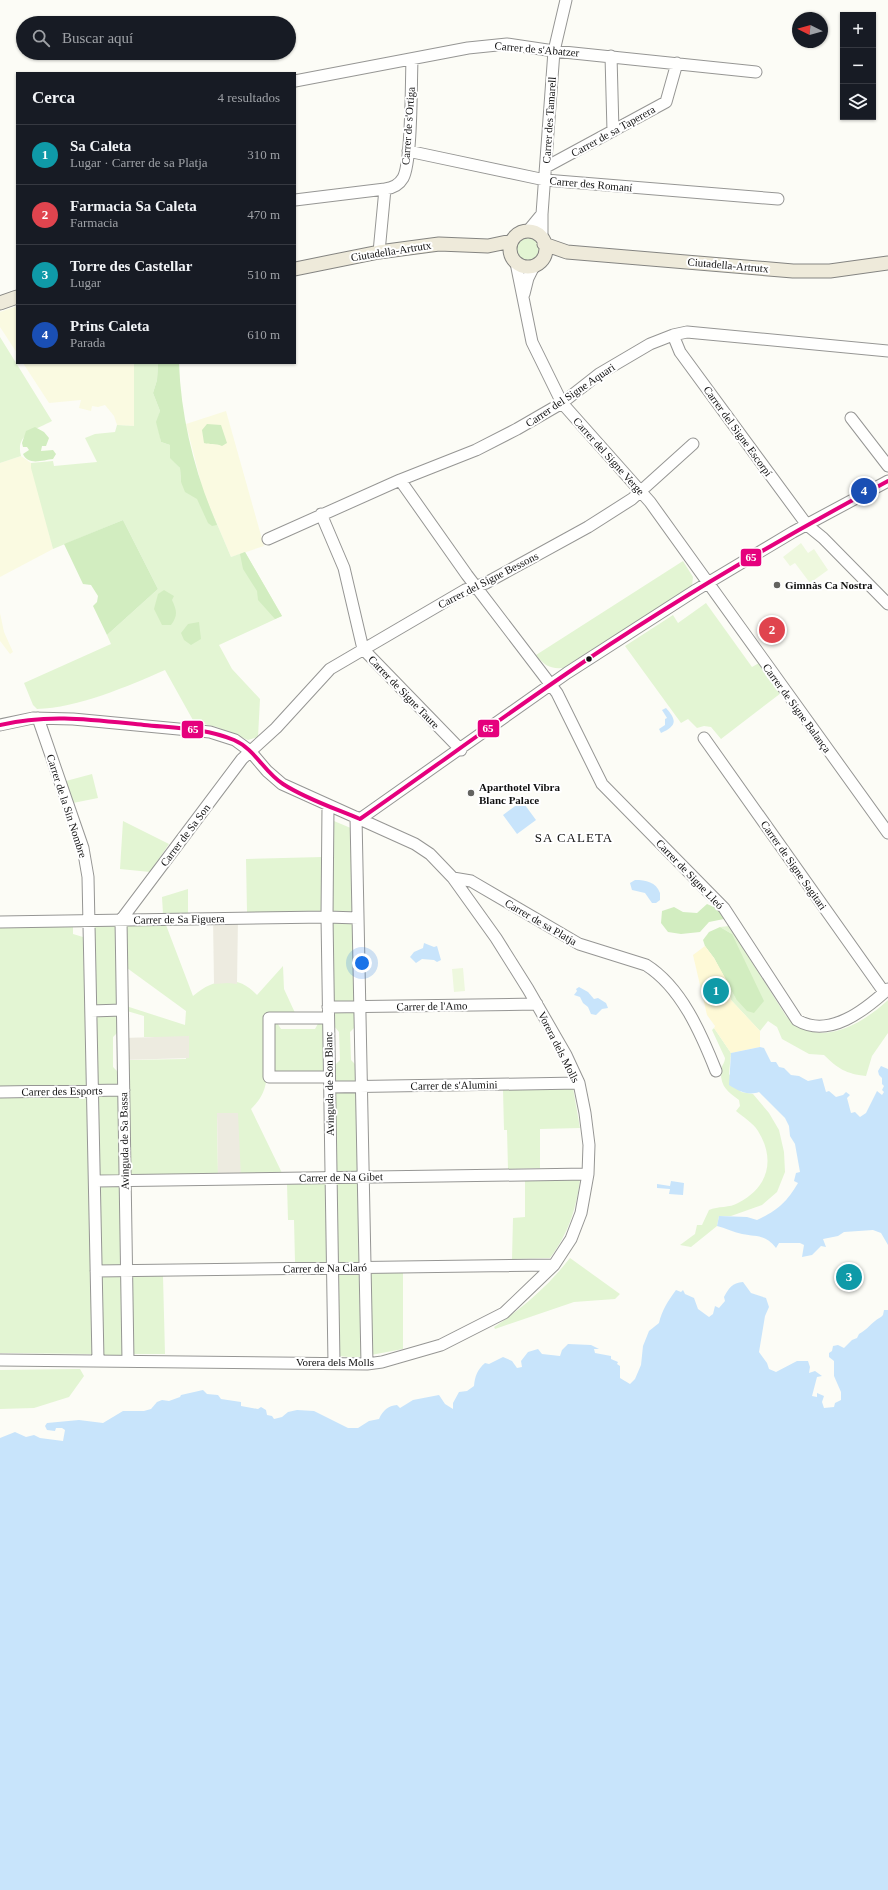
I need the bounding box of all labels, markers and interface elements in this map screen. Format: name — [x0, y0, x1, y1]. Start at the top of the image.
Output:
north arrow — [792, 12, 828, 48]
map controls — [840, 12, 876, 120]
button: + — [840, 12, 876, 48]
search box — [16, 16, 296, 60]
icon: search — [30, 27, 52, 49]
text: Buscar aquí — [62, 30, 133, 46]
street label: Carrer de s'Abatzer — [494, 39, 580, 59]
button: − — [840, 48, 876, 84]
street label: Carrer des Tamarell — [540, 76, 558, 164]
button: layers — [840, 84, 876, 120]
street label: Carrer de s'Ortiga — [399, 86, 417, 165]
text: Cerca — [32, 88, 75, 107]
text: 4 resultados — [218, 90, 280, 105]
street label: Carrer de sa Taperera — [569, 103, 657, 159]
text: Sa Caleta — [70, 138, 131, 154]
text: 1 — [42, 147, 48, 162]
text: 310 m — [247, 147, 280, 162]
text: Lugar · Carrer de sa Platja — [70, 155, 208, 170]
street label: Carrer des Romaní — [549, 174, 633, 194]
text: Farmacia Sa Caleta — [70, 198, 197, 214]
text: 2 — [42, 207, 48, 222]
text: 470 m — [247, 207, 280, 222]
text: Farmacia — [70, 215, 118, 230]
street label: Ciutadella-Artrutx — [350, 239, 433, 263]
street label: Ciutadella-Artrutx — [687, 255, 769, 275]
text: Torre des Castellar — [70, 258, 192, 274]
text: 3 — [42, 267, 48, 282]
text: 510 m — [247, 267, 280, 282]
text: Lugar — [70, 275, 101, 290]
text: Prins Caleta — [70, 318, 150, 334]
text: 4 — [42, 327, 48, 342]
text: 610 m — [247, 327, 280, 342]
text: Parada — [70, 335, 105, 350]
street label: Carrer del Signe Aquari — [523, 361, 617, 429]
street label: Carrer del Signe Escorpí — [701, 384, 775, 478]
street label: Carrer del Signe Verge — [571, 415, 647, 497]
pin: 4 — [851, 476, 877, 506]
line badge: 65 — [740, 548, 762, 567]
street label: Carrer del Signe Bessons — [436, 549, 540, 611]
text: 65 — [746, 551, 757, 563]
place label: Gimnàs Ca Nostra — [785, 579, 873, 591]
marker: Gimnàs Ca Nostra — [772, 580, 782, 590]
pin: 2 — [759, 615, 785, 645]
street label: Carrer de Signe Taure — [366, 653, 442, 731]
unlabelled marker — [584, 654, 594, 664]
street label: Carrer de Signe Balança — [761, 661, 833, 755]
line badge: 65 — [477, 719, 500, 738]
line badge: 65 — [181, 720, 204, 739]
text: 65 — [483, 722, 494, 734]
text: 65 — [188, 723, 199, 735]
street label: Carrer de la Sin Nombre — [45, 753, 89, 859]
place label: Aparthotel Vibra Blanc Palace — [479, 781, 560, 806]
marker: Aparthotel Vibra Blanc Palace — [466, 788, 476, 798]
street label: Carrer de Sa Son — [158, 801, 213, 868]
street label: Carrer de Signe Sagitari — [759, 818, 829, 912]
district label: SA CALETA — [535, 830, 613, 845]
street label: Carrer de Signe Lleó — [654, 837, 727, 912]
street label: Carrer de sa Platja — [503, 897, 579, 947]
street label: Carrer de Sa Figuera — [133, 912, 225, 926]
your location — [352, 953, 372, 973]
pin: 1 — [703, 976, 729, 1006]
street label: Carrer de l'Amo — [396, 999, 468, 1013]
street label: Vorera dels Molls — [536, 1010, 582, 1084]
street label: Avinguda de Son Blanc — [322, 1032, 336, 1136]
street label: Carrer de s'Alumini — [410, 1078, 498, 1092]
street label: Carrer des Esports — [21, 1084, 103, 1098]
street label: Avinguda de Sa Bassa — [117, 1092, 131, 1190]
street label: Carrer de Na Gibet — [299, 1170, 383, 1184]
street label: Carrer de Na Claró — [283, 1261, 368, 1275]
pin: 3 — [836, 1262, 862, 1292]
street label: Vorera dels Molls — [296, 1356, 374, 1368]

